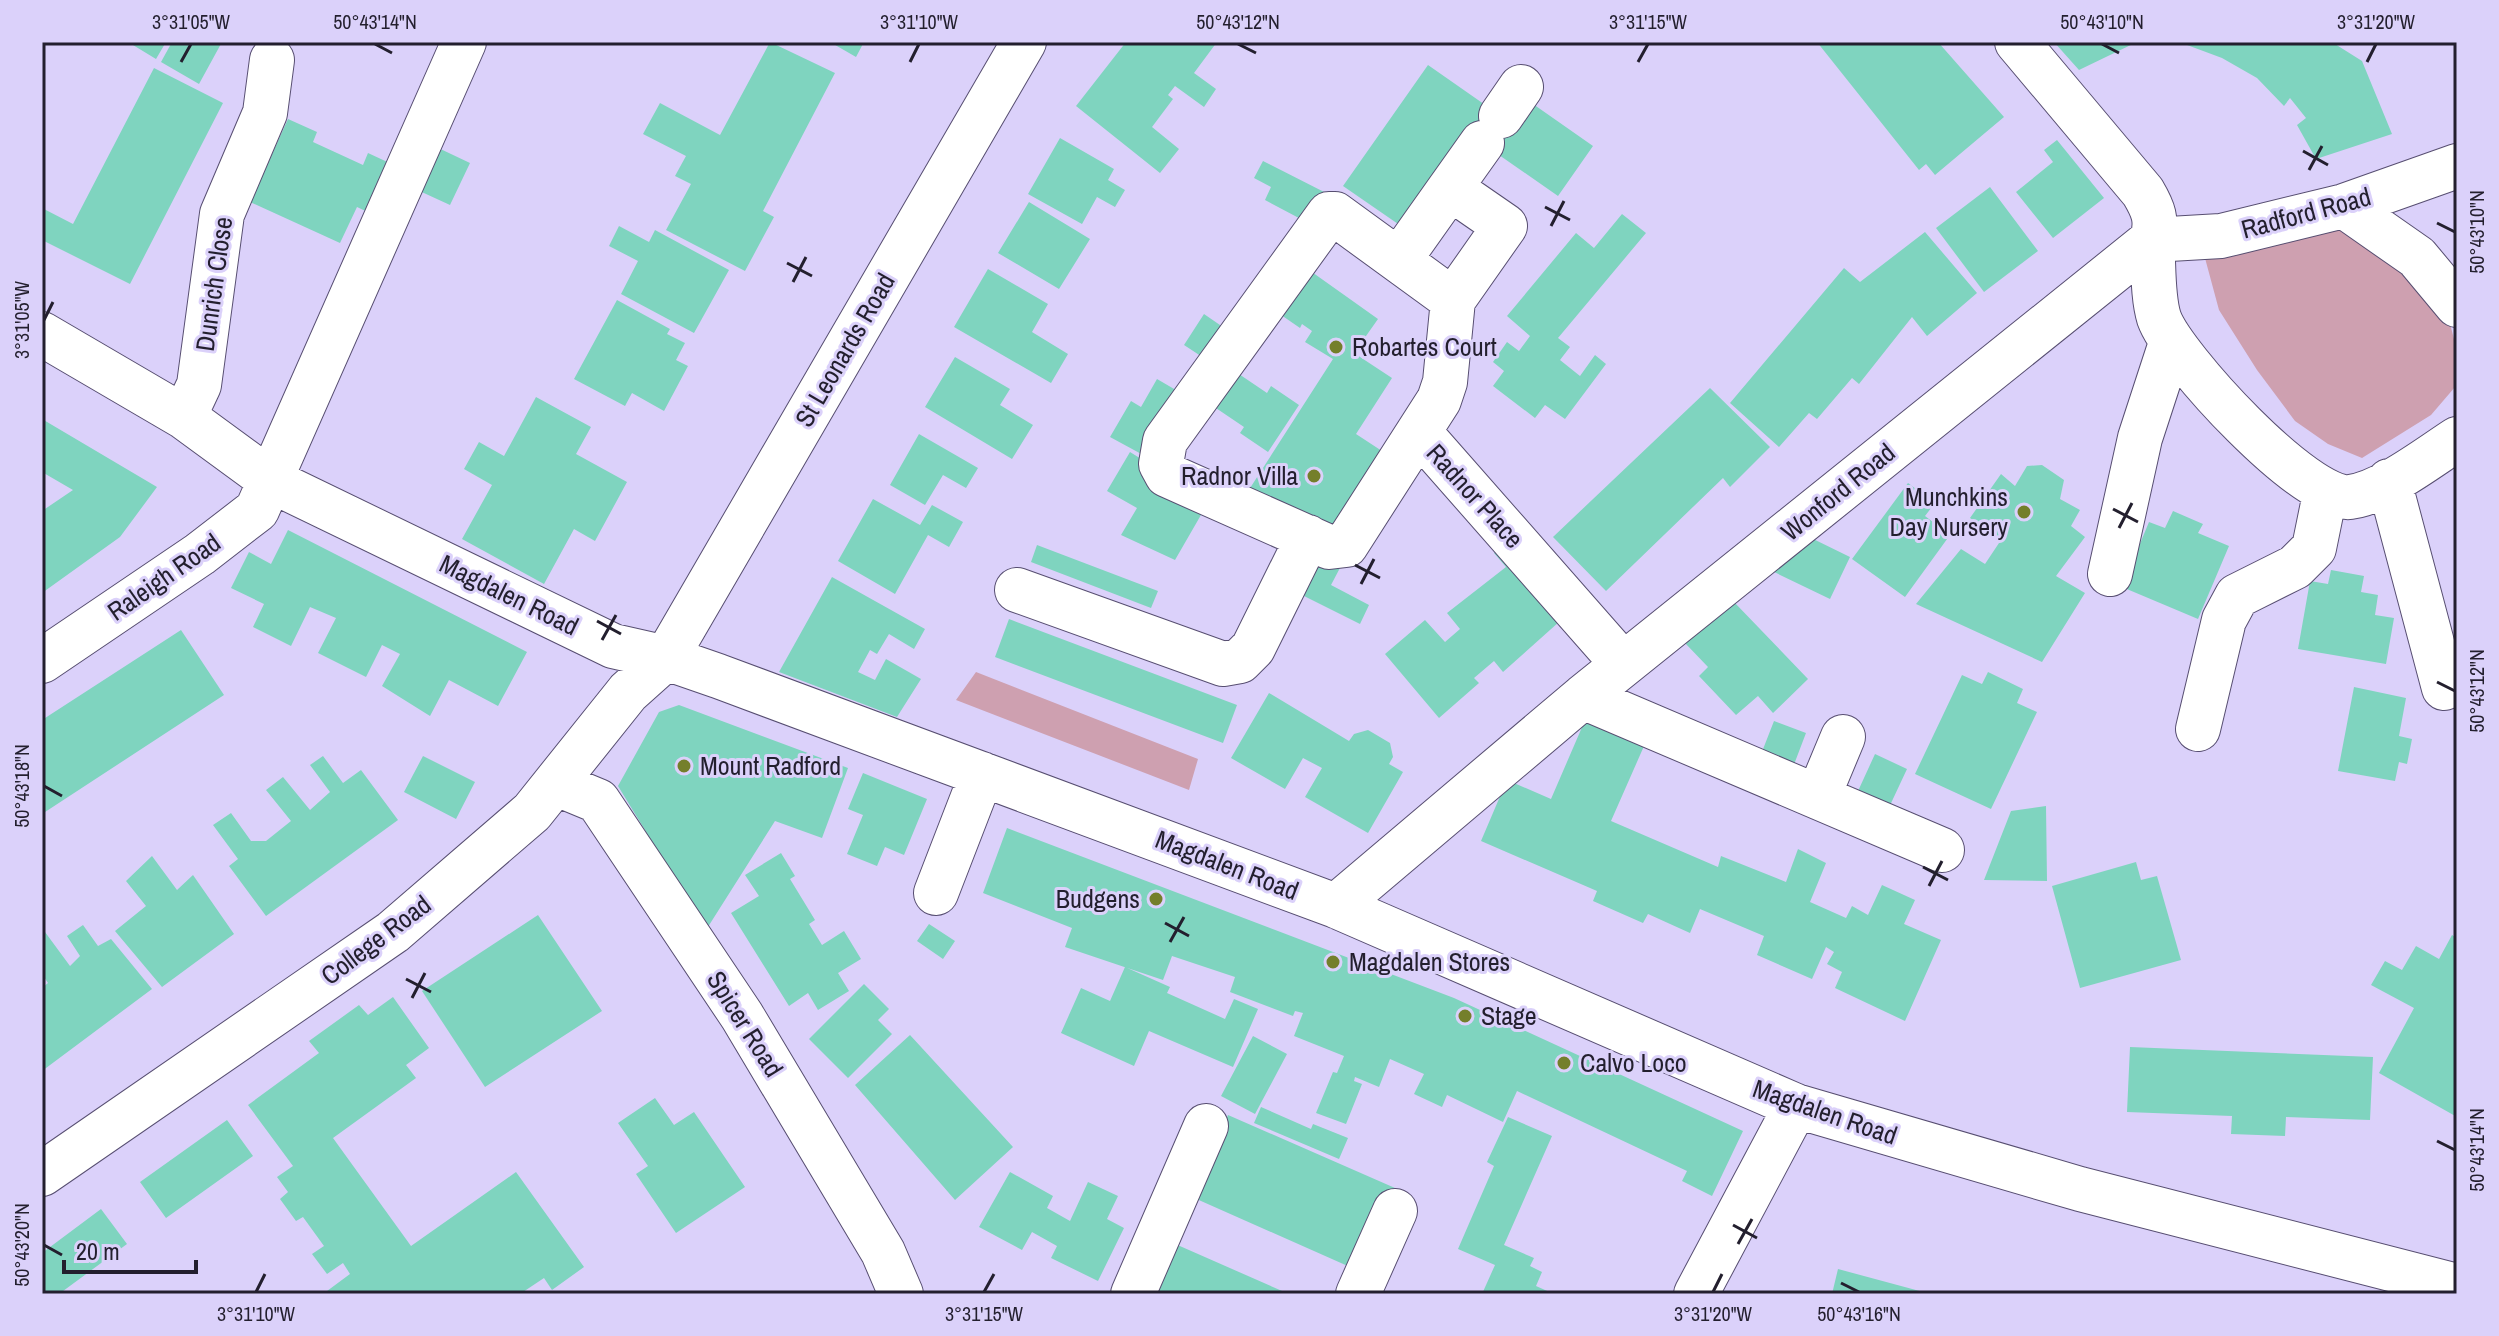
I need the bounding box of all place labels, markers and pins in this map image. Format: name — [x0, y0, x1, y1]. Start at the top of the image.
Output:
place label: Robartes Court — [1352, 329, 1497, 364]
marker: Robartes Court — [1327, 338, 1345, 356]
place label: Radnor Villa — [1181, 458, 1298, 493]
marker: Radnor Villa — [1305, 467, 1323, 485]
place label: Munchkins Day Nursery — [1890, 479, 2008, 544]
marker: Munchkins Day Nursery — [2015, 503, 2033, 521]
place label: Mount Radford — [700, 748, 841, 783]
marker: Mount Radford — [675, 757, 693, 775]
place label: Budgens — [1056, 881, 1140, 916]
marker: Budgens — [1147, 890, 1165, 908]
place label: Magdalen Stores — [1349, 944, 1510, 979]
marker: Magdalen Stores — [1324, 953, 1342, 971]
place label: Stage — [1481, 998, 1537, 1033]
marker: Stage — [1456, 1007, 1474, 1025]
place label: Calvo Loco — [1580, 1045, 1687, 1080]
marker: Calvo Loco — [1555, 1054, 1573, 1072]

